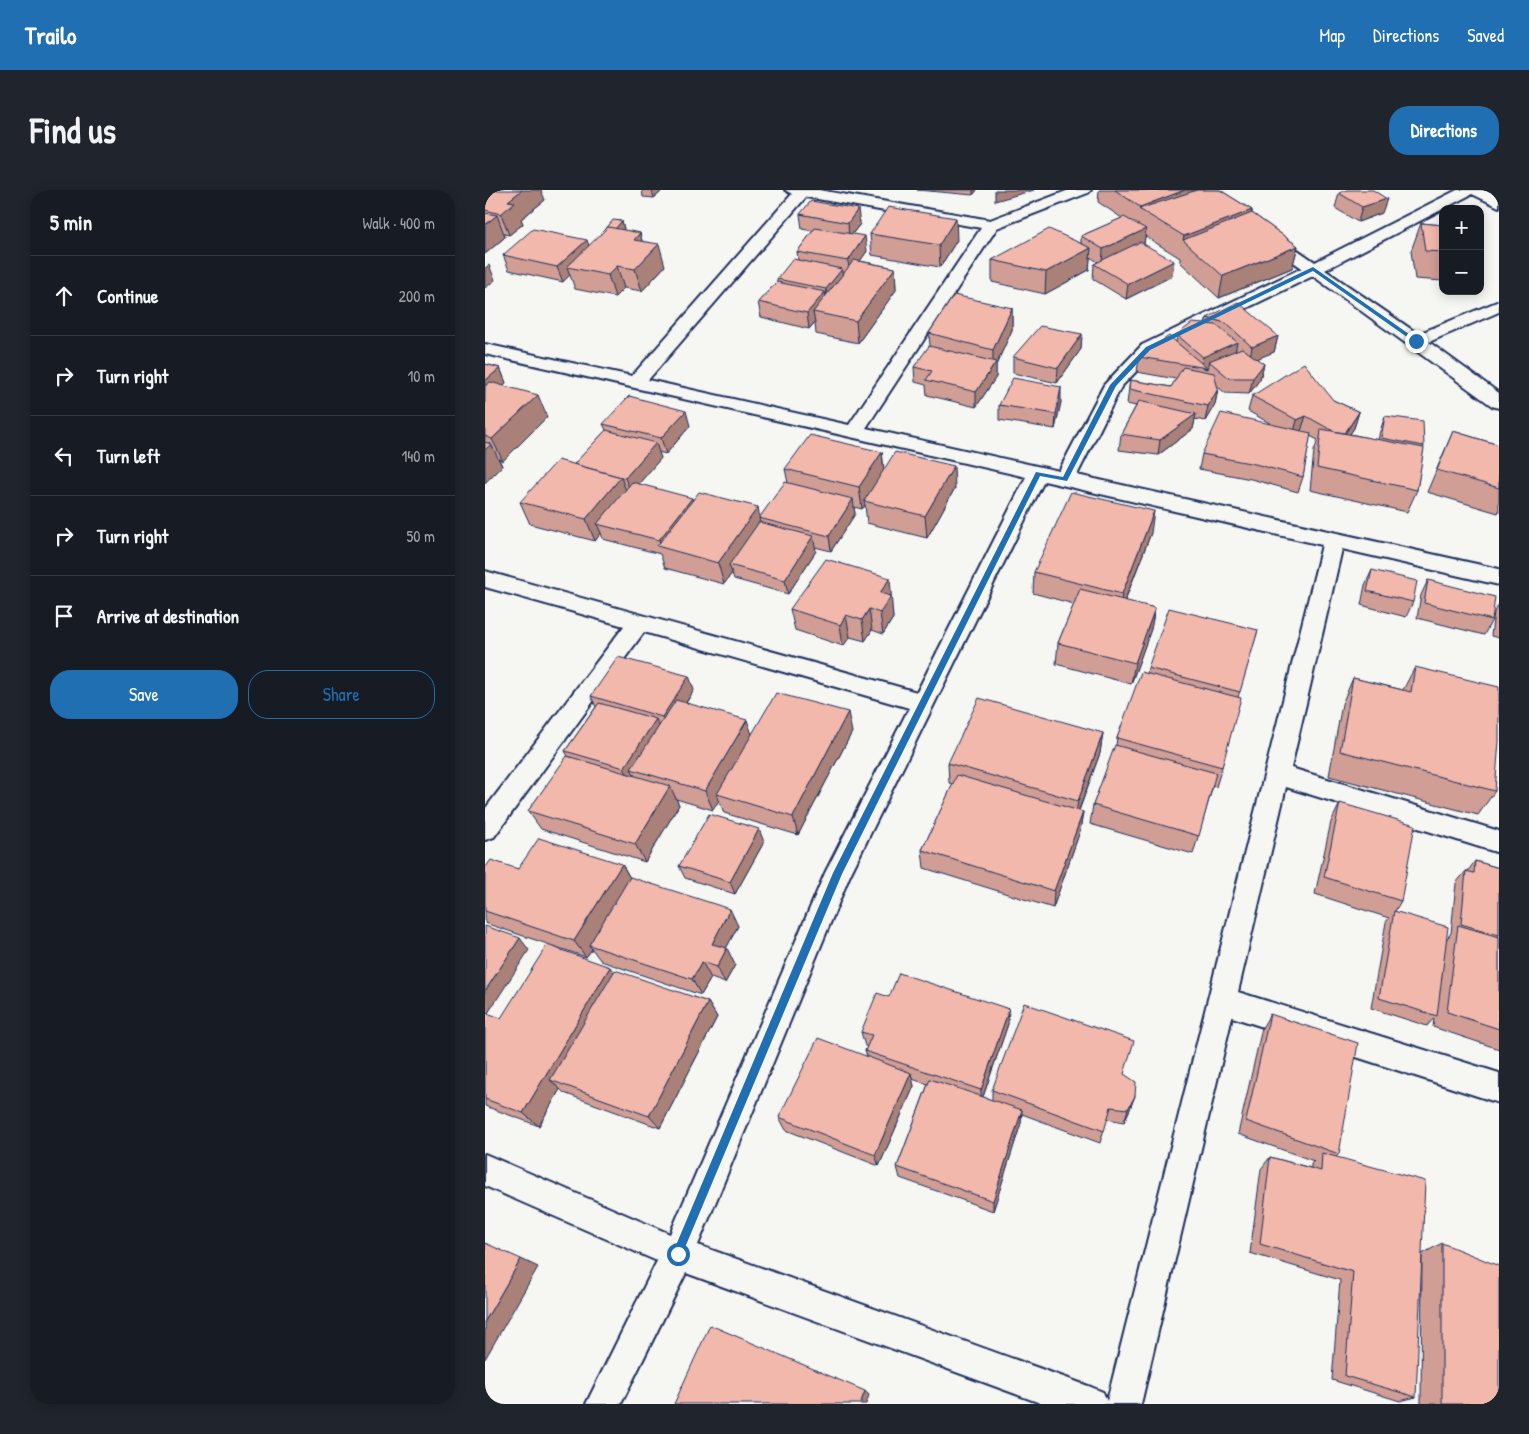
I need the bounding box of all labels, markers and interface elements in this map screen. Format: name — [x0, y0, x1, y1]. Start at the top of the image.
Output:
text: Trailo — [25, 19, 76, 51]
text: Map — [1320, 23, 1345, 48]
text: Directions — [1373, 23, 1439, 48]
text: Saved — [1467, 23, 1504, 48]
button: Directions — [1389, 106, 1499, 155]
text: Find us — [30, 107, 116, 154]
map controls — [1439, 205, 1484, 295]
button: + — [1439, 205, 1484, 250]
text: 5 min — [50, 208, 92, 237]
text: Walk · 400 m — [363, 212, 435, 234]
button: − — [1439, 250, 1484, 295]
icon: ahead — [50, 282, 78, 310]
text: Continue — [97, 283, 158, 309]
text: 200 m — [399, 285, 435, 307]
route end — [1405, 330, 1428, 353]
icon: right — [50, 362, 78, 390]
text: Turn right — [97, 363, 168, 389]
text: 10 m — [407, 365, 435, 387]
icon: left — [50, 442, 78, 470]
text: Turn left — [97, 443, 160, 469]
text: 140 m — [401, 445, 435, 467]
icon: right — [50, 522, 78, 550]
text: Turn right — [97, 523, 168, 549]
text: 50 m — [407, 525, 435, 547]
icon: arrive — [50, 602, 78, 630]
text: Arrive at destination — [97, 603, 239, 629]
button: Save — [50, 670, 238, 719]
button: Share — [248, 670, 435, 719]
route start — [667, 1243, 690, 1266]

